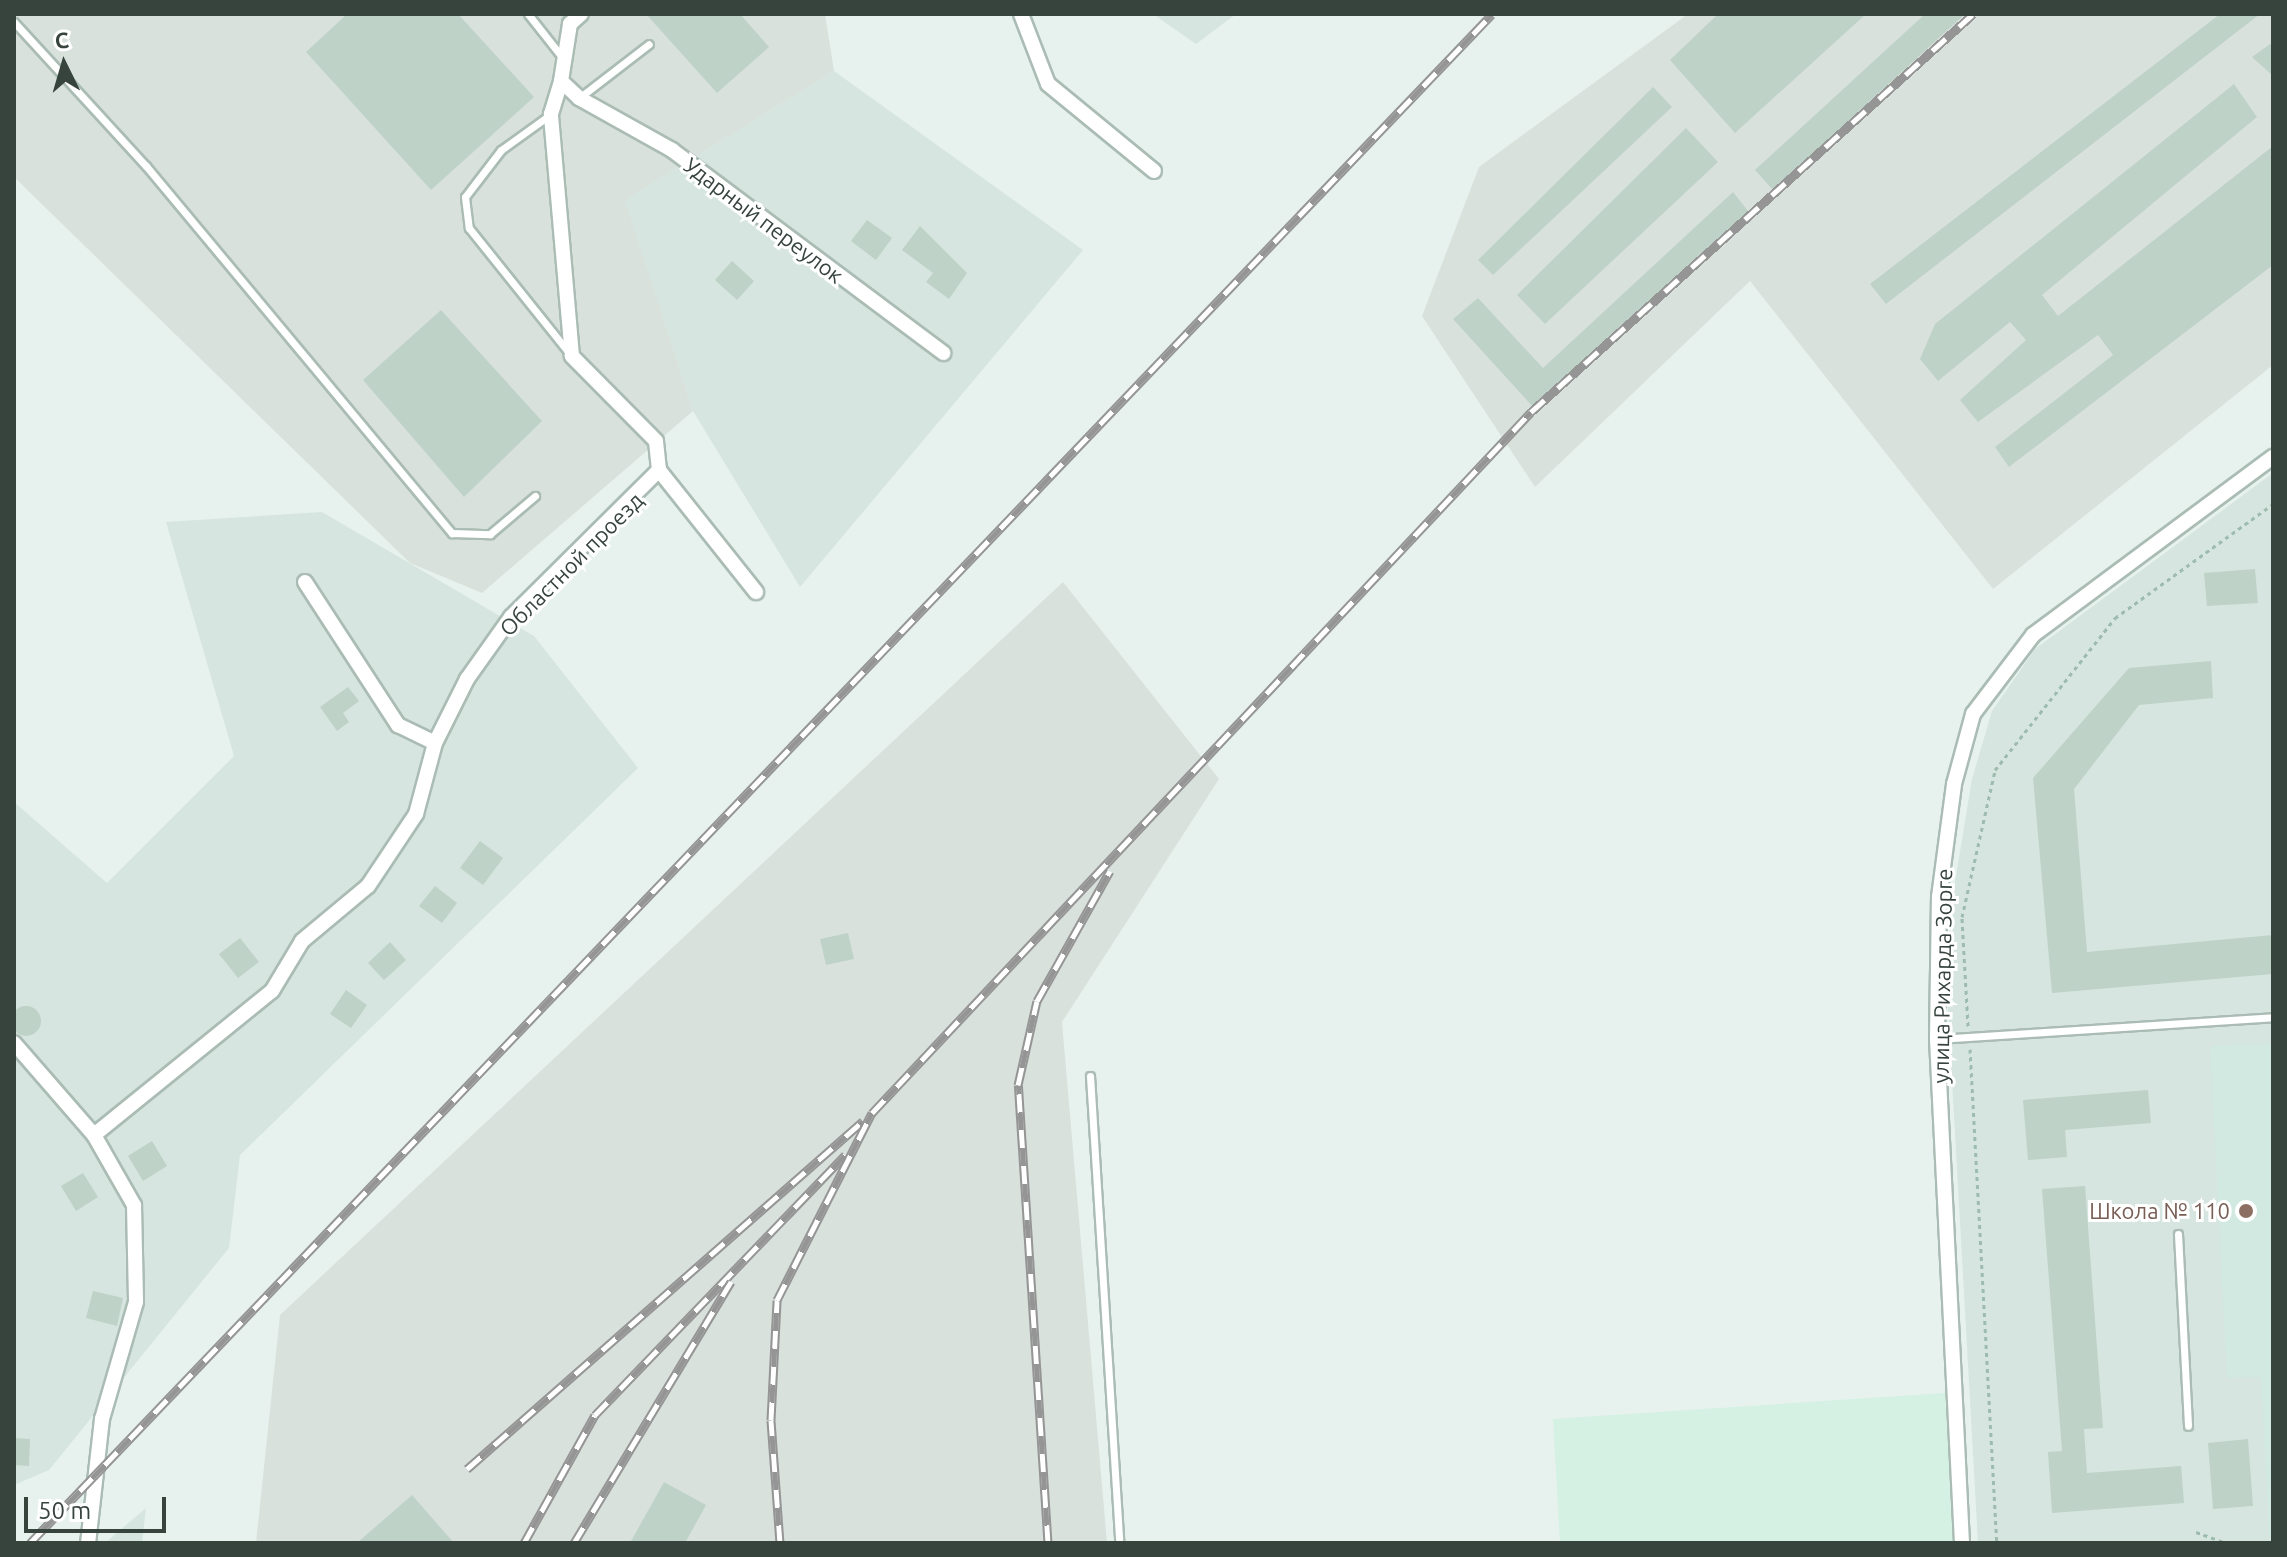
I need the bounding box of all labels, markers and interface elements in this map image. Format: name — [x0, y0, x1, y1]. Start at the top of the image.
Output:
north arrow — [24, 24, 104, 104]
text: С — [54, 27, 70, 53]
street label: Ударный переулок — [679, 151, 849, 289]
street label: Областной проезд — [494, 487, 648, 641]
street label: улица Рихарда Зорге — [1927, 868, 1957, 1084]
place label: Школа № 110 — [2089, 1198, 2230, 1224]
marker: Школа № 110 — [2237, 1202, 2255, 1220]
scale bar — [28, 1481, 170, 1531]
text: 50 m — [38, 1497, 91, 1524]

